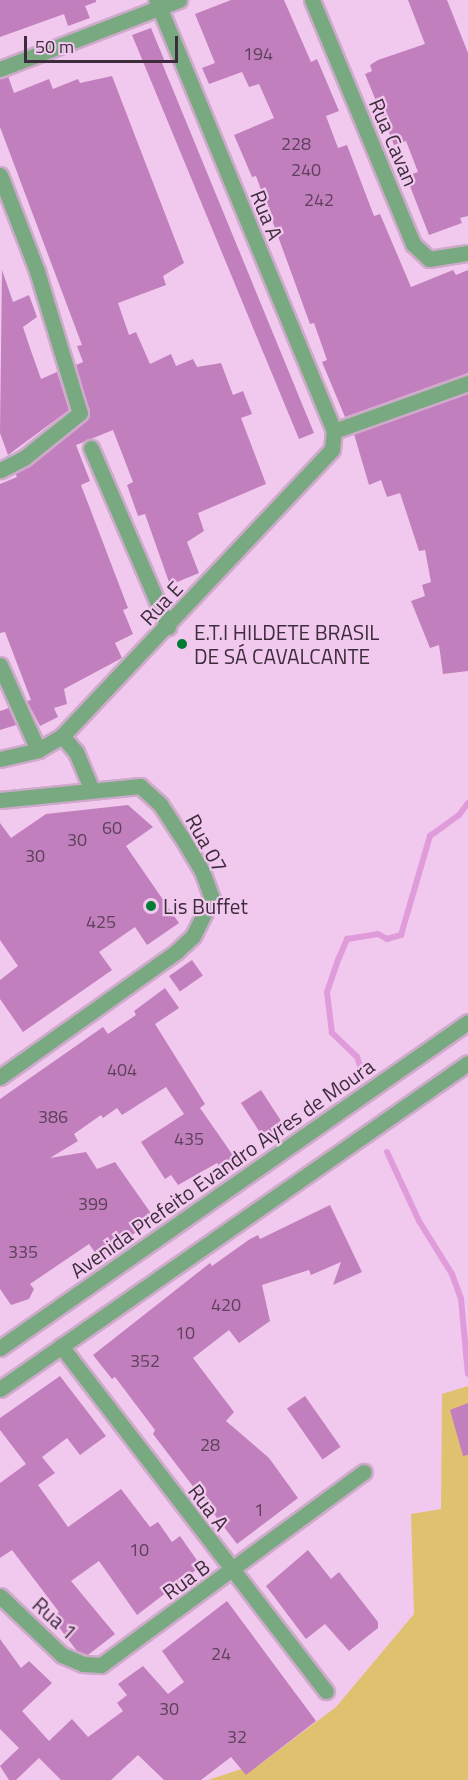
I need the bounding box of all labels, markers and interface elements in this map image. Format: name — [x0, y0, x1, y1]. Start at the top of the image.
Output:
scale bar — [27, 24, 182, 62]
text: 50 m — [35, 33, 74, 60]
house number: 194 — [243, 43, 273, 65]
street label: Rua Cavan — [364, 94, 424, 190]
house number: 228 — [281, 133, 311, 155]
house number: 240 — [291, 159, 321, 181]
street label: Rua A — [246, 186, 288, 244]
house number: 242 — [304, 189, 334, 211]
street label: Rua E — [134, 576, 188, 630]
place label: E.T.I HILDETE BRASIL DE SÁ CAVALCANTE — [194, 619, 379, 669]
marker: E.T.I HILDETE BRASIL DE SÁ CAVALCANTE — [175, 637, 189, 651]
street label: Rua 07 — [181, 809, 233, 877]
house number: 60 — [102, 817, 122, 839]
house number: 30 — [67, 829, 87, 851]
house number: 30 — [25, 845, 45, 867]
place label: Lis Buffet — [163, 893, 248, 919]
marker: Lis Buffet — [144, 899, 158, 913]
house number: 425 — [86, 911, 116, 933]
street label: Avenida Prefeito Evandro Ayres de Moura — [65, 1053, 379, 1283]
house number: 404 — [107, 1059, 137, 1081]
house number: 386 — [38, 1106, 68, 1128]
house number: 435 — [174, 1128, 204, 1150]
house number: 399 — [78, 1193, 108, 1215]
house number: 335 — [8, 1241, 38, 1263]
house number: 420 — [211, 1294, 241, 1316]
house number: 10 — [175, 1322, 195, 1344]
house number: 352 — [130, 1350, 160, 1372]
house number: 28 — [200, 1434, 220, 1456]
street label: Rua A — [183, 1479, 235, 1535]
house number: 1 — [254, 1499, 264, 1521]
house number: 10 — [129, 1539, 149, 1561]
street label: Rua B — [158, 1553, 214, 1605]
street label: Rua 1 — [28, 1592, 82, 1644]
house number: 24 — [211, 1643, 231, 1665]
house number: 30 — [159, 1698, 179, 1720]
house number: 32 — [227, 1726, 247, 1748]

